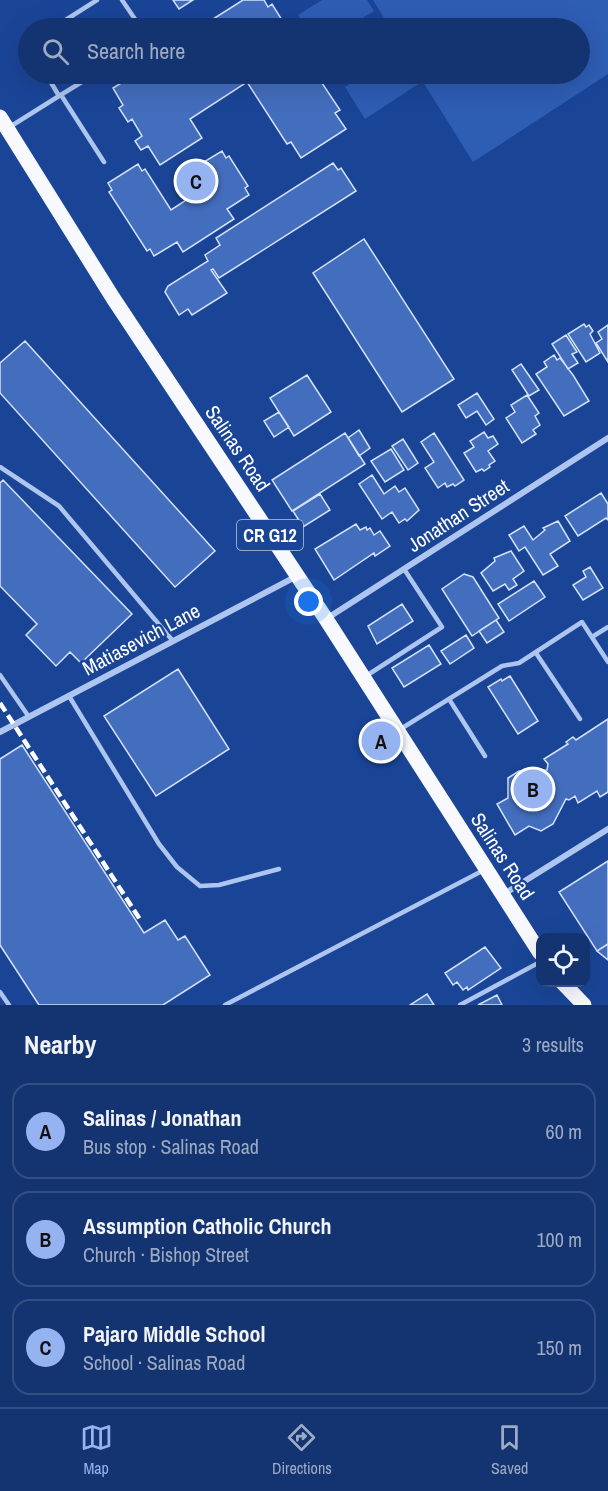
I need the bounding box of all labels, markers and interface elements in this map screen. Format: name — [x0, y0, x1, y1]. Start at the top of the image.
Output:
search box — [18, 18, 590, 84]
icon: search — [39, 35, 72, 68]
text: Search here — [87, 36, 185, 66]
pin: C — [176, 158, 216, 204]
street label: Salinas Road — [199, 400, 277, 496]
street label: Jonathan Street — [402, 472, 514, 558]
road number: CR G12 — [237, 520, 303, 550]
your location — [294, 587, 323, 616]
street label: Matiasevich Lane — [78, 597, 204, 681]
pin: A — [362, 718, 400, 764]
pin: B — [514, 766, 552, 812]
street label: Salinas Road — [465, 807, 541, 905]
map controls — [536, 933, 590, 987]
button: locate — [536, 933, 590, 987]
text: Nearby — [24, 1027, 96, 1062]
text: 3 results — [522, 1031, 584, 1058]
text: Salinas / Jonathan — [83, 1103, 241, 1133]
text: A — [40, 1118, 51, 1145]
text: 60 m — [546, 1118, 582, 1145]
text: Bus stop · Salinas Road — [83, 1133, 259, 1160]
text: Assumption Catholic Church — [83, 1211, 332, 1241]
text: B — [40, 1226, 51, 1253]
text: 100 m — [536, 1226, 582, 1253]
text: Church · Bishop Street — [83, 1241, 249, 1268]
text: Pajaro Middle School — [83, 1319, 265, 1349]
text: C — [40, 1334, 51, 1361]
text: 150 m — [536, 1334, 582, 1361]
text: School · Salinas Road — [83, 1349, 245, 1376]
tab: Map — [80, 1421, 113, 1479]
tab: Directions — [272, 1421, 332, 1479]
tab: Saved — [491, 1421, 528, 1479]

